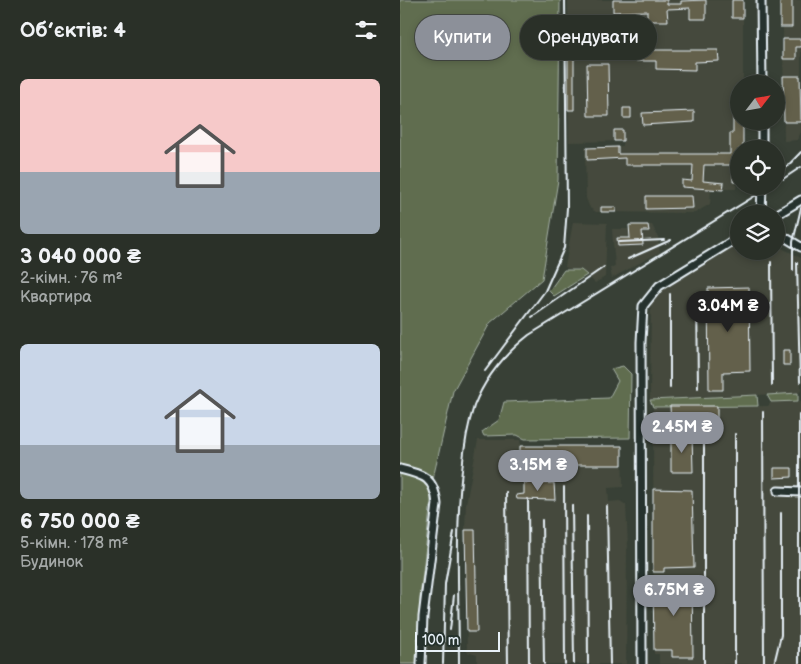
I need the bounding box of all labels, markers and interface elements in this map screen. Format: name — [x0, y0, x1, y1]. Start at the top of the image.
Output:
chip: Купити — [415, 15, 510, 60]
chip: Орендувати — [520, 15, 657, 60]
icon: filters — [352, 16, 380, 44]
text: Об’єктів: 4 — [20, 18, 126, 43]
north arrow — [730, 75, 785, 130]
map controls — [730, 75, 785, 260]
icon: home — [155, 111, 245, 201]
button: locate — [730, 140, 785, 195]
button: layers — [730, 205, 785, 260]
text: 3 040 000 ₴ — [20, 244, 141, 269]
text: 2-кімн. · 76 m² — [20, 269, 123, 288]
text: Квартира — [20, 288, 92, 307]
pin: 3.04M ₴ — [682, 290, 774, 333]
text: 3.04M ₴ — [697, 297, 759, 316]
icon: home — [155, 376, 245, 466]
pin: 2.45M ₴ — [636, 412, 728, 454]
text: 2.45M ₴ — [652, 418, 712, 437]
pin: 3.15M ₴ — [492, 450, 584, 492]
text: 3.15M ₴ — [509, 456, 567, 475]
text: 6 750 000 ₴ — [20, 509, 140, 534]
text: 5-кімн. · 178 m² — [20, 534, 128, 553]
text: Будинок — [20, 553, 83, 572]
pin: 6.75M ₴ — [628, 574, 720, 617]
text: 6.75M ₴ — [644, 581, 704, 600]
scale bar — [415, 629, 500, 652]
text: 100 m — [422, 632, 459, 649]

